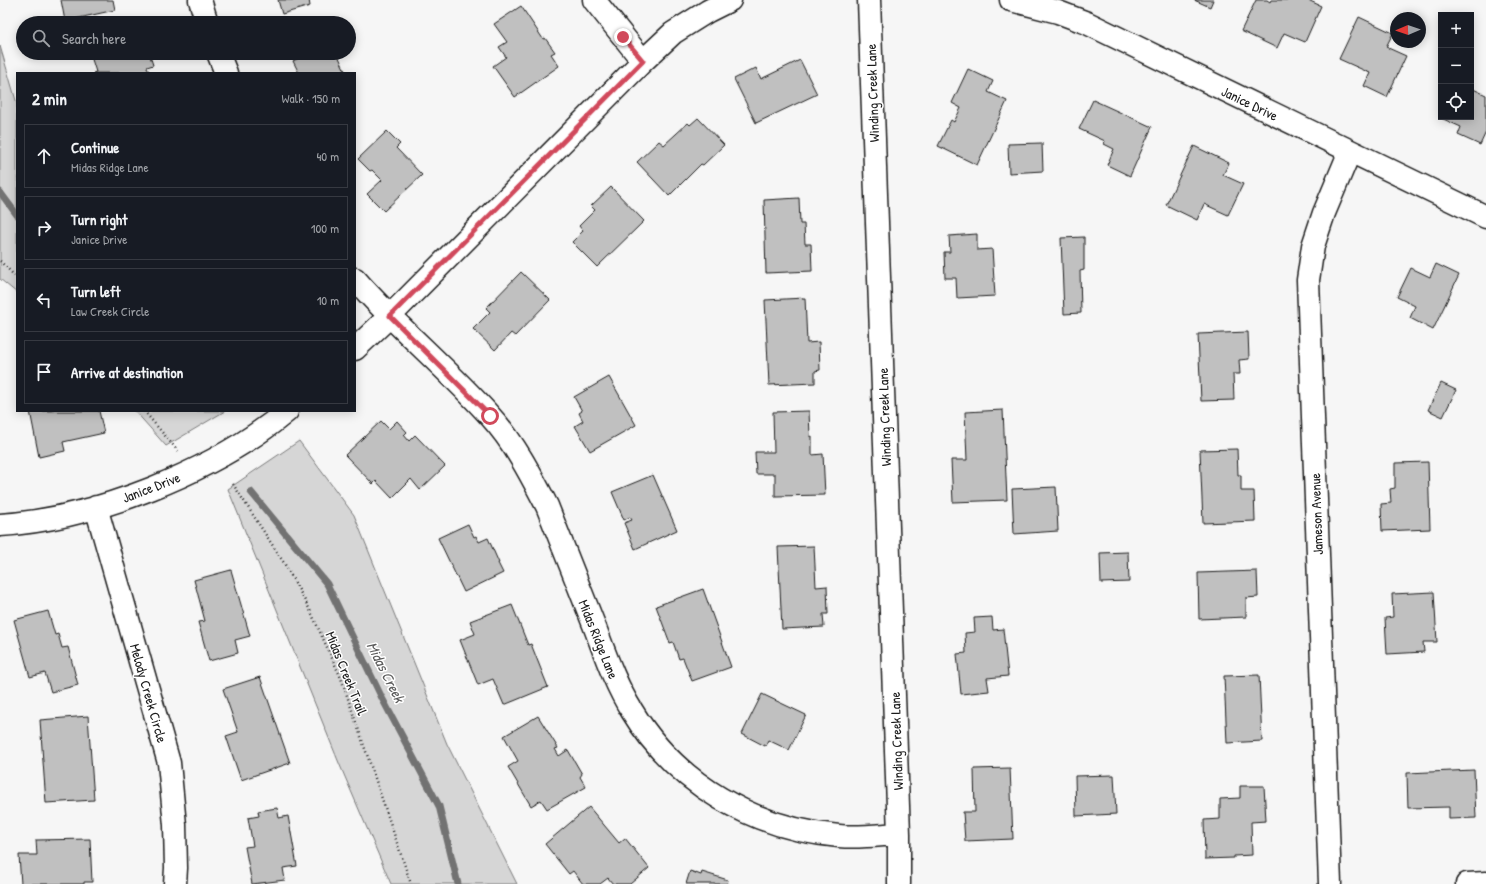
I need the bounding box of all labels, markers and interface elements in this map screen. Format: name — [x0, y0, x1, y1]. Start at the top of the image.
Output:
north arrow — [1390, 12, 1426, 48]
map controls — [1438, 12, 1474, 120]
button: + — [1438, 12, 1474, 48]
search box — [16, 16, 356, 60]
icon: search — [30, 27, 52, 49]
text: Search here — [62, 28, 126, 49]
route end — [614, 28, 632, 46]
street label: Winding Creek Lane — [861, 43, 884, 142]
button: − — [1438, 48, 1474, 84]
street label: Janice Drive — [1219, 81, 1282, 125]
button: locate — [1438, 84, 1474, 120]
text: 2 min — [32, 87, 67, 110]
text: Walk · 150 m — [282, 89, 340, 107]
text: Continue — [71, 137, 119, 158]
icon: ahead — [33, 145, 55, 167]
text: 40 m — [316, 147, 339, 165]
text: Midas Ridge Lane — [71, 158, 149, 176]
text: Turn right — [71, 209, 127, 230]
icon: right — [33, 217, 55, 239]
text: 100 m — [311, 219, 339, 237]
text: Janice Drive — [71, 230, 127, 248]
text: Turn left — [71, 281, 121, 302]
icon: left — [33, 289, 55, 311]
text: 10 m — [317, 291, 339, 309]
text: Law Creek Circle — [71, 302, 150, 320]
icon: arrive — [33, 361, 55, 383]
text: Arrive at destination — [71, 362, 183, 383]
street label: Winding Creek Lane — [873, 367, 896, 466]
route start — [481, 407, 499, 425]
street label: Janice Drive — [119, 467, 183, 507]
street label: Jameson Avenue — [1305, 472, 1327, 555]
street label: Midas Ridge Lane — [574, 597, 624, 682]
street label: Midas Creek Trail — [322, 628, 372, 718]
water label: Midas Creek — [362, 638, 411, 707]
street label: Melody Creek Circle — [125, 641, 172, 745]
street label: Winding Creek Lane — [885, 691, 908, 790]

